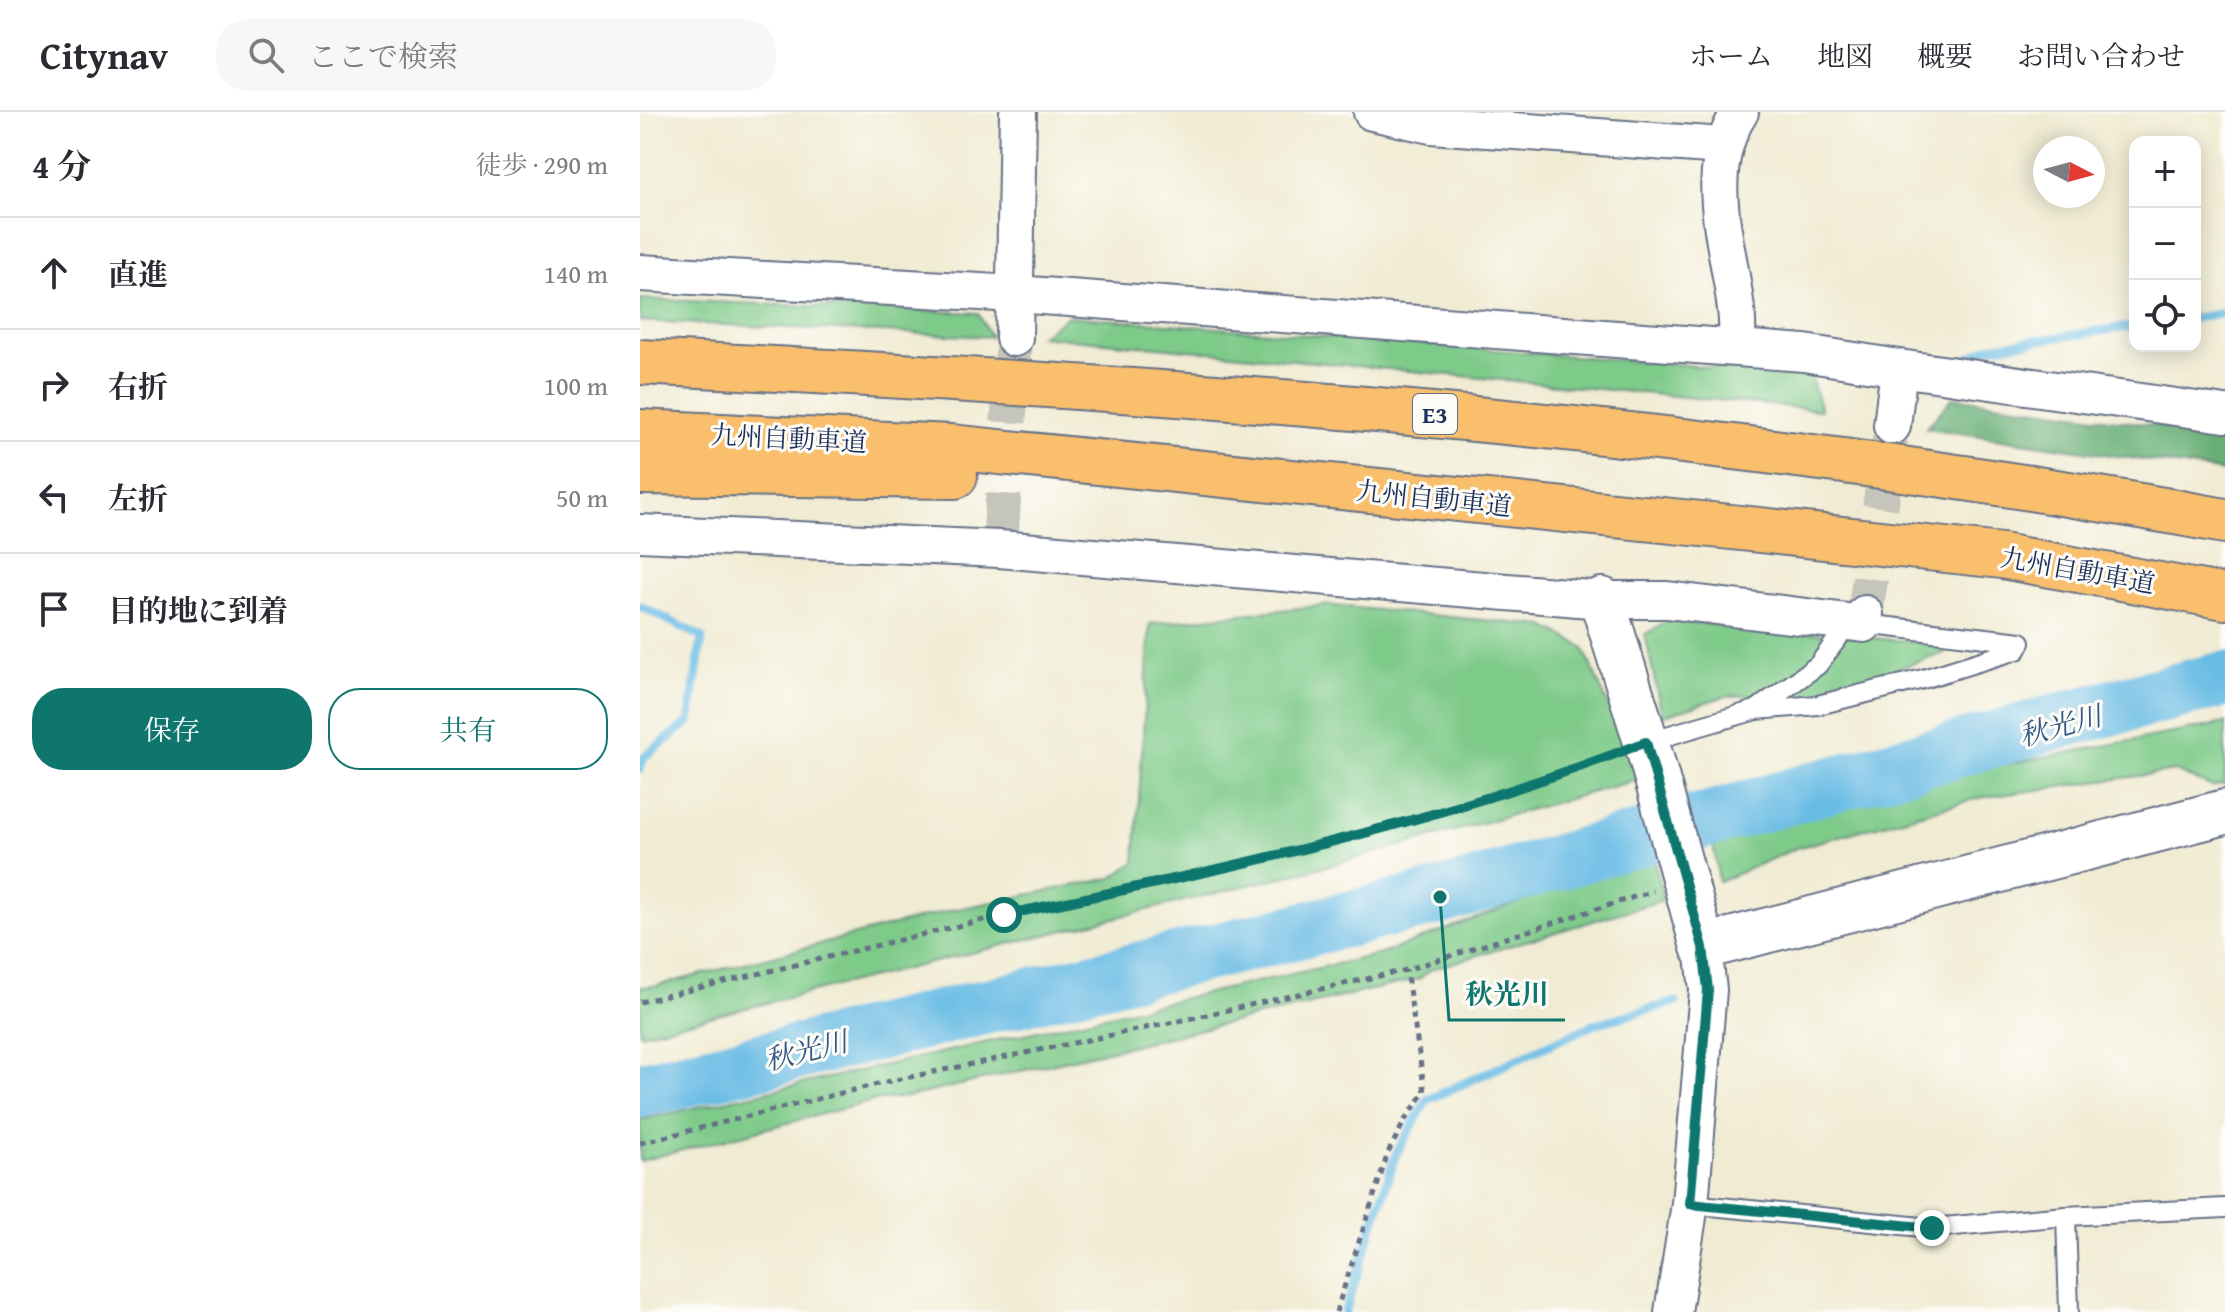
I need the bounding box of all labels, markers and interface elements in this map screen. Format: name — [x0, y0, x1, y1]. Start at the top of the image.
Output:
search box — [216, 19, 776, 91]
text: Citynav — [40, 27, 168, 83]
icon: search — [244, 33, 288, 77]
text: ここで検索 — [308, 34, 458, 78]
text: ホーム — [1689, 35, 1773, 76]
text: 地図 — [1817, 35, 1873, 76]
text: 概要 — [1917, 35, 1973, 76]
text: お問い合わせ — [2017, 35, 2185, 76]
north arrow — [2033, 136, 2105, 208]
map controls — [2129, 136, 2201, 352]
button: + — [2129, 136, 2201, 208]
text: 4 分 — [32, 141, 91, 190]
text: 徒歩 · 290 m — [476, 145, 608, 184]
button: − — [2129, 208, 2201, 280]
icon: ahead — [32, 251, 76, 295]
text: 直進 — [108, 252, 168, 296]
text: 140 m — [543, 254, 608, 293]
button: locate — [2129, 280, 2201, 352]
icon: right — [32, 363, 76, 407]
text: 右折 — [108, 364, 168, 408]
text: 100 m — [543, 366, 608, 405]
road number: E3 — [1413, 394, 1457, 434]
street label: 九州自動車道 — [710, 414, 868, 462]
street label: 九州自動車道 — [1354, 470, 1514, 526]
icon: left — [32, 475, 76, 519]
text: 左折 — [108, 476, 168, 520]
text: 50 m — [556, 478, 608, 517]
street label: 九州自動車道 — [1998, 537, 2158, 603]
icon: arrive — [32, 587, 76, 631]
text: 目的地に到着 — [108, 588, 288, 632]
button: 保存 — [32, 688, 312, 770]
button: 共有 — [328, 688, 608, 770]
water label: 秋光川 — [2014, 694, 2109, 756]
route start — [986, 897, 1022, 933]
callout: 秋光川 — [1449, 968, 1565, 1020]
text: 秋光川 — [1465, 973, 1549, 1014]
water label: 秋光川 — [760, 1019, 855, 1080]
route end — [1914, 1210, 1950, 1246]

